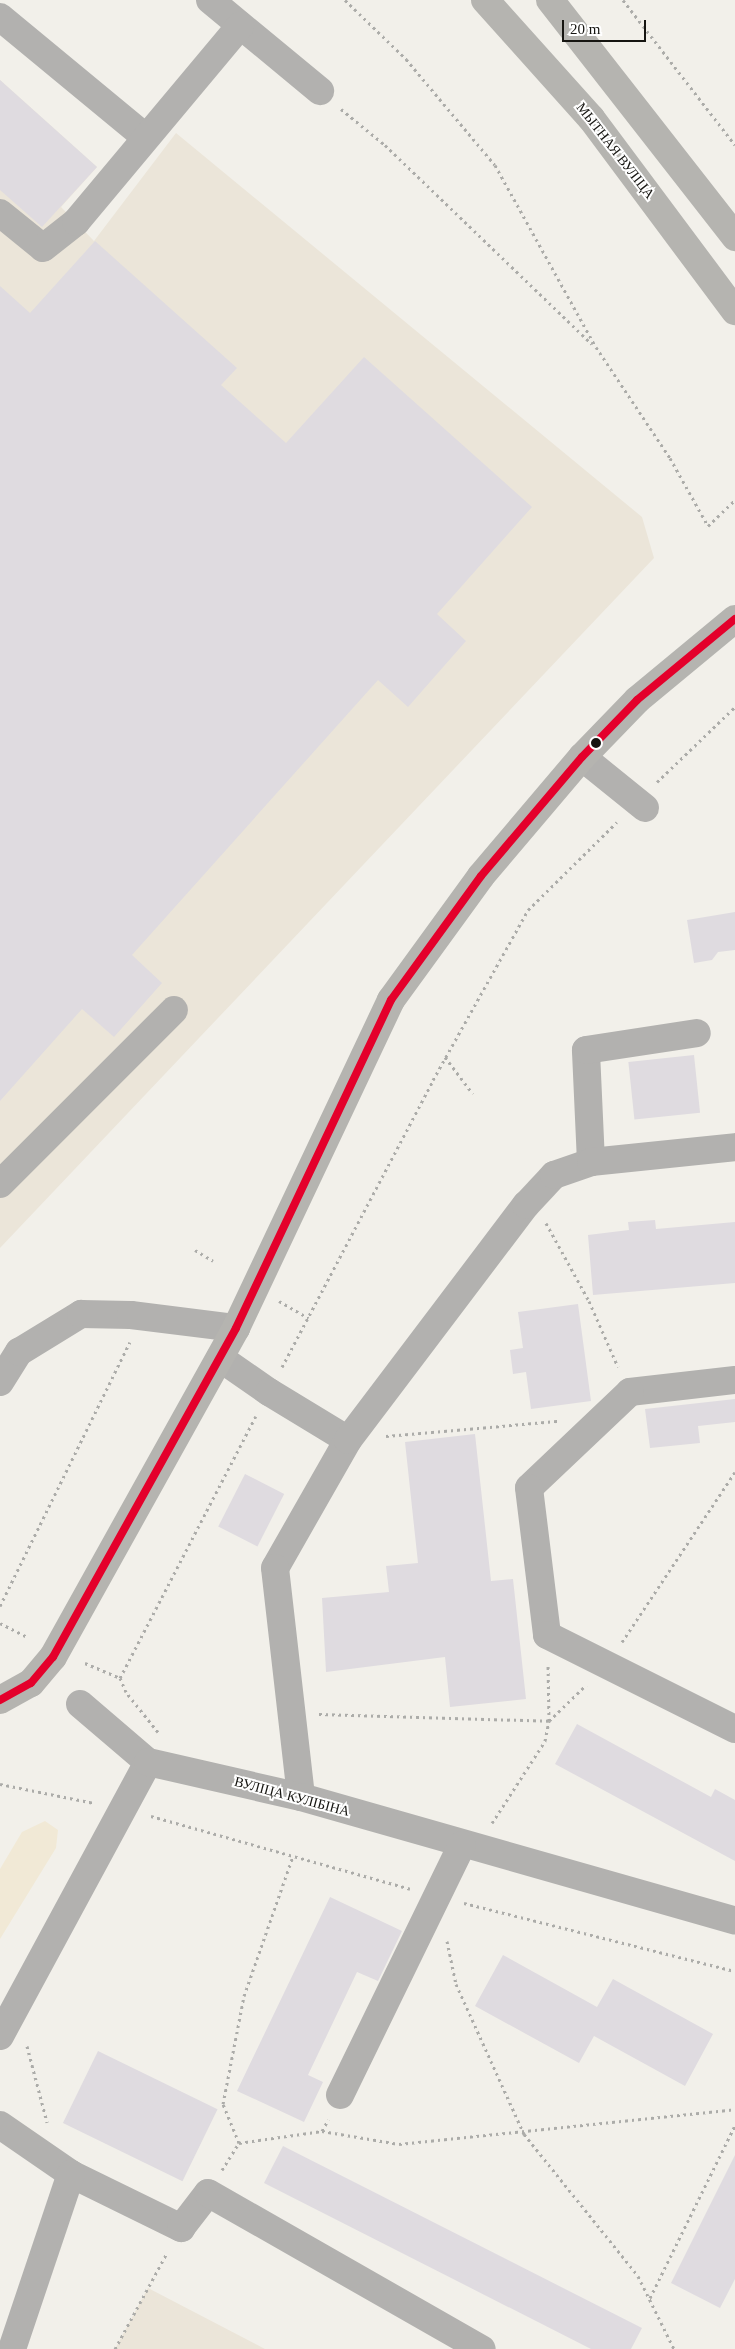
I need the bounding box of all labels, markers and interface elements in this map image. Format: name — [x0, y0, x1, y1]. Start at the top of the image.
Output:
scale bar — [565, 10, 649, 42]
text: 20 m — [570, 21, 600, 37]
street label: МЫТНАЯ ВУЛІЦА — [572, 100, 658, 202]
unlabelled marker — [591, 738, 601, 748]
street label: ВУЛІЦА КУЛІБІНА — [232, 1774, 352, 1820]

